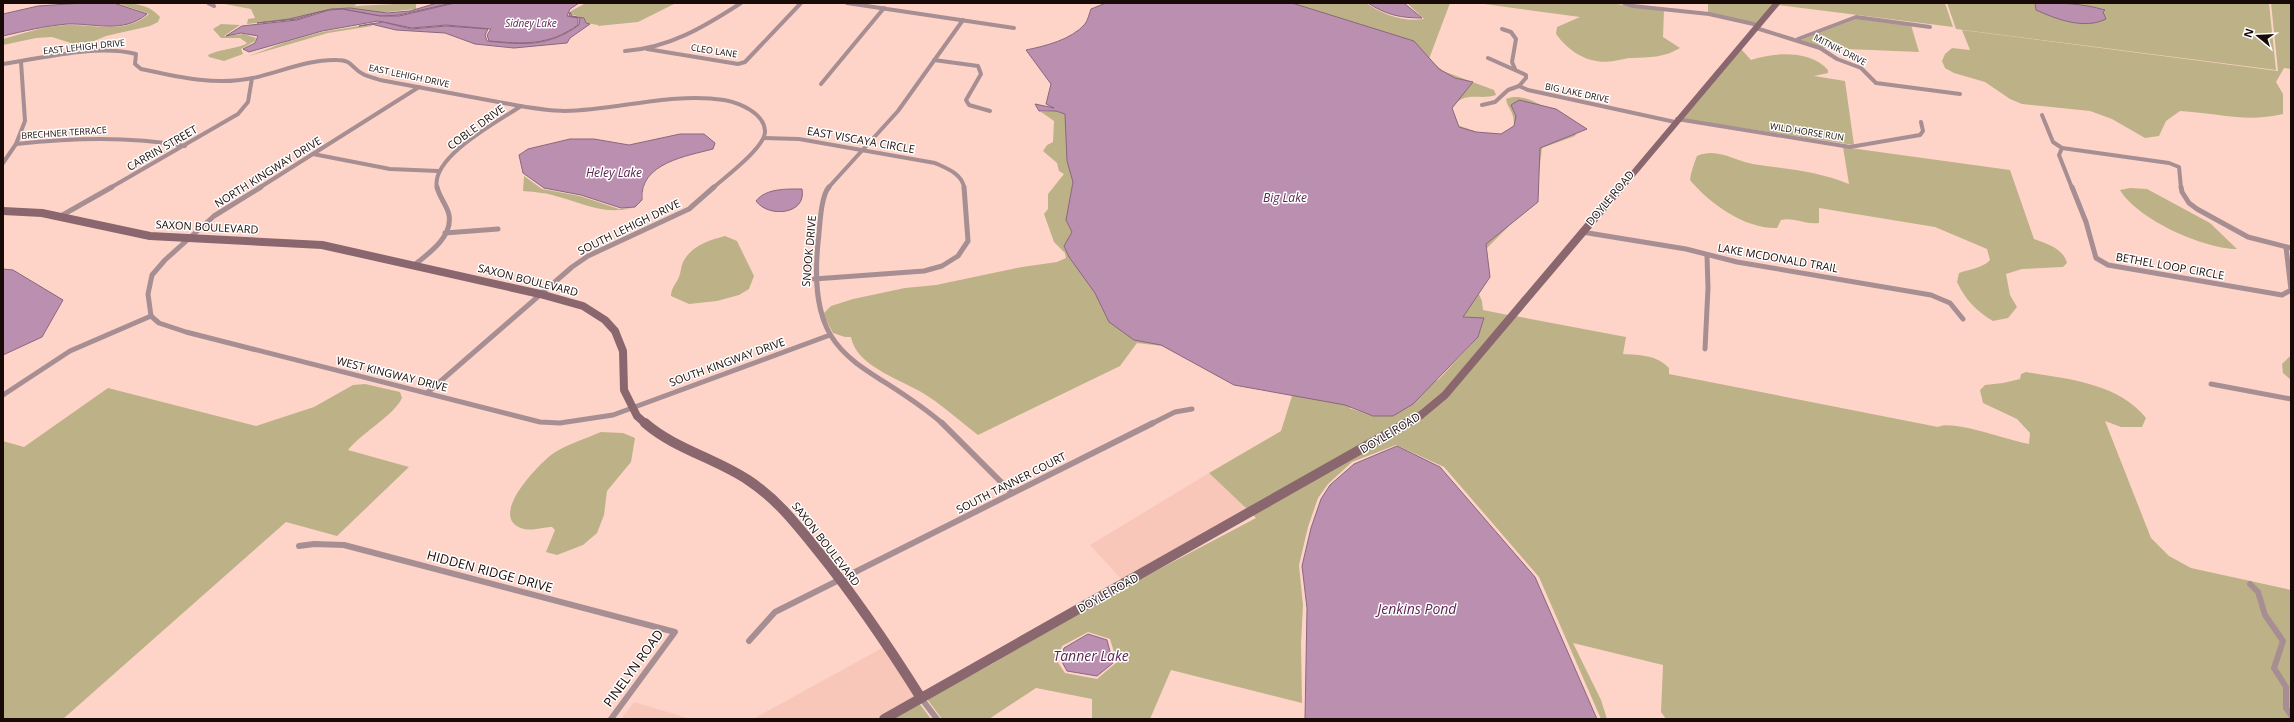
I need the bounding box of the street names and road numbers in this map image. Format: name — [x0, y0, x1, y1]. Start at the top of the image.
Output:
street label: MITNIK DRIVE — [1812, 31, 1869, 68]
street label: EAST LEHIGH DRIVE — [42, 36, 126, 57]
street label: CLEO LANE — [690, 40, 738, 61]
street label: EAST LEHIGH DRIVE — [368, 61, 451, 90]
street label: BIG LAKE DRIVE — [1544, 79, 1610, 106]
street label: COBLE DRIVE — [444, 101, 508, 153]
street label: WILD HORSE RUN — [1769, 119, 1845, 144]
street label: CARRIN STREET — [124, 121, 200, 174]
street label: BRECHNER TERRACE — [21, 123, 107, 142]
street label: EAST VISCAYA CIRCLE — [806, 123, 916, 156]
street label: NORTH KINGWAY DRIVE — [211, 133, 324, 211]
street label: DOYLE ROAD — [1582, 167, 1637, 228]
street label: SOUTH LEHIGH DRIVE — [575, 195, 682, 258]
street label: SNOOK DRIVE — [798, 215, 819, 287]
street label: SAXON BOULEVARD — [155, 216, 259, 237]
street label: LAKE MCDONALD TRAIL — [1717, 240, 1840, 276]
street label: BETHEL LOOP CIRCLE — [2115, 249, 2226, 282]
street label: SAXON BOULEVARD — [476, 260, 580, 299]
street label: SOUTH KINGWAY DRIVE — [667, 334, 787, 390]
street label: WEST KINGWAY DRIVE — [335, 352, 449, 395]
street label: DOYLE ROAD — [1357, 409, 1423, 456]
street label: SOUTH TANNER COURT — [953, 448, 1068, 517]
street label: SAXON BOULEVARD — [789, 499, 864, 589]
street label: HIDDEN RIDGE DRIVE — [425, 546, 555, 596]
street label: DOYLE ROAD — [1075, 570, 1141, 616]
street label: PINELYN ROAD — [599, 626, 667, 710]

